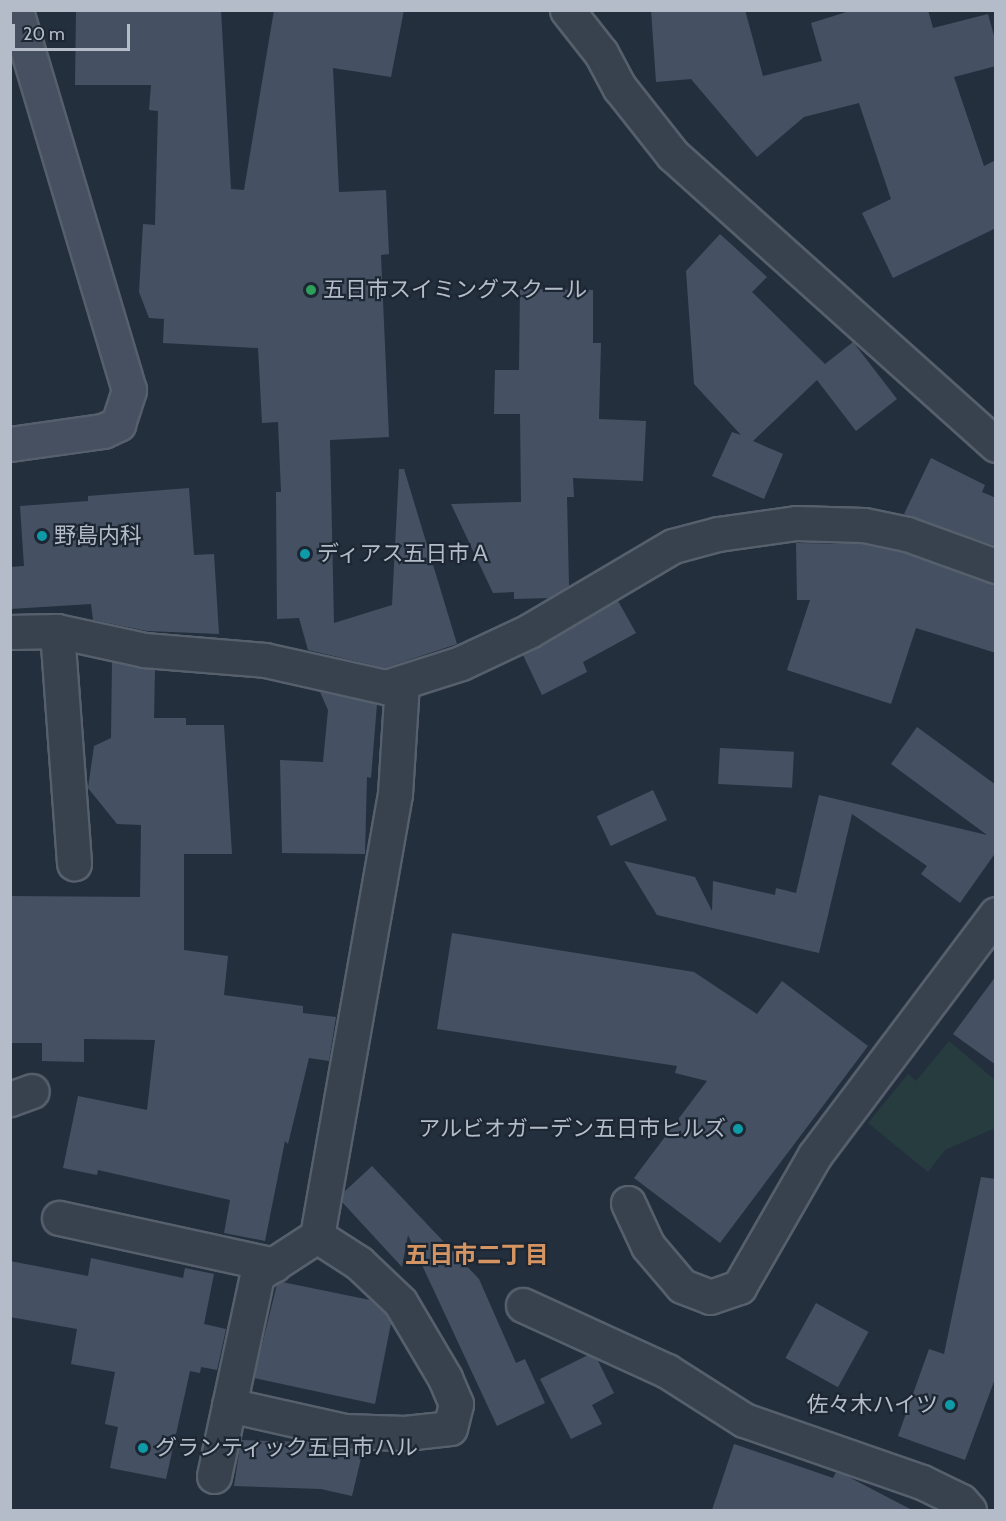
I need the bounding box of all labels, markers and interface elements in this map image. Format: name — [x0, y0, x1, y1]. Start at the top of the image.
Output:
scale bar — [15, 12, 134, 50]
text: 20 m — [23, 23, 65, 45]
place label: 五日市スイミングスクール — [323, 277, 587, 303]
marker: 五日市スイミングスクール — [304, 283, 318, 297]
place label: 野島内科 — [54, 523, 142, 549]
marker: 野島内科 — [35, 529, 49, 543]
place label: ディアス五日市Ａ — [317, 541, 493, 567]
marker: ディアス五日市Ａ — [298, 547, 312, 561]
place label: アルビオガーデン五日市ヒルズ — [418, 1116, 726, 1142]
marker: アルビオガーデン五日市ヒルズ — [731, 1122, 745, 1136]
district label: 五日市二丁目 — [405, 1241, 549, 1269]
place label: 佐々木ハイツ — [806, 1392, 938, 1418]
marker: 佐々木ハイツ — [943, 1398, 957, 1412]
place label: グランティック五日市ハル — [155, 1435, 419, 1461]
marker: グランティック五日市ハル — [136, 1441, 150, 1455]

